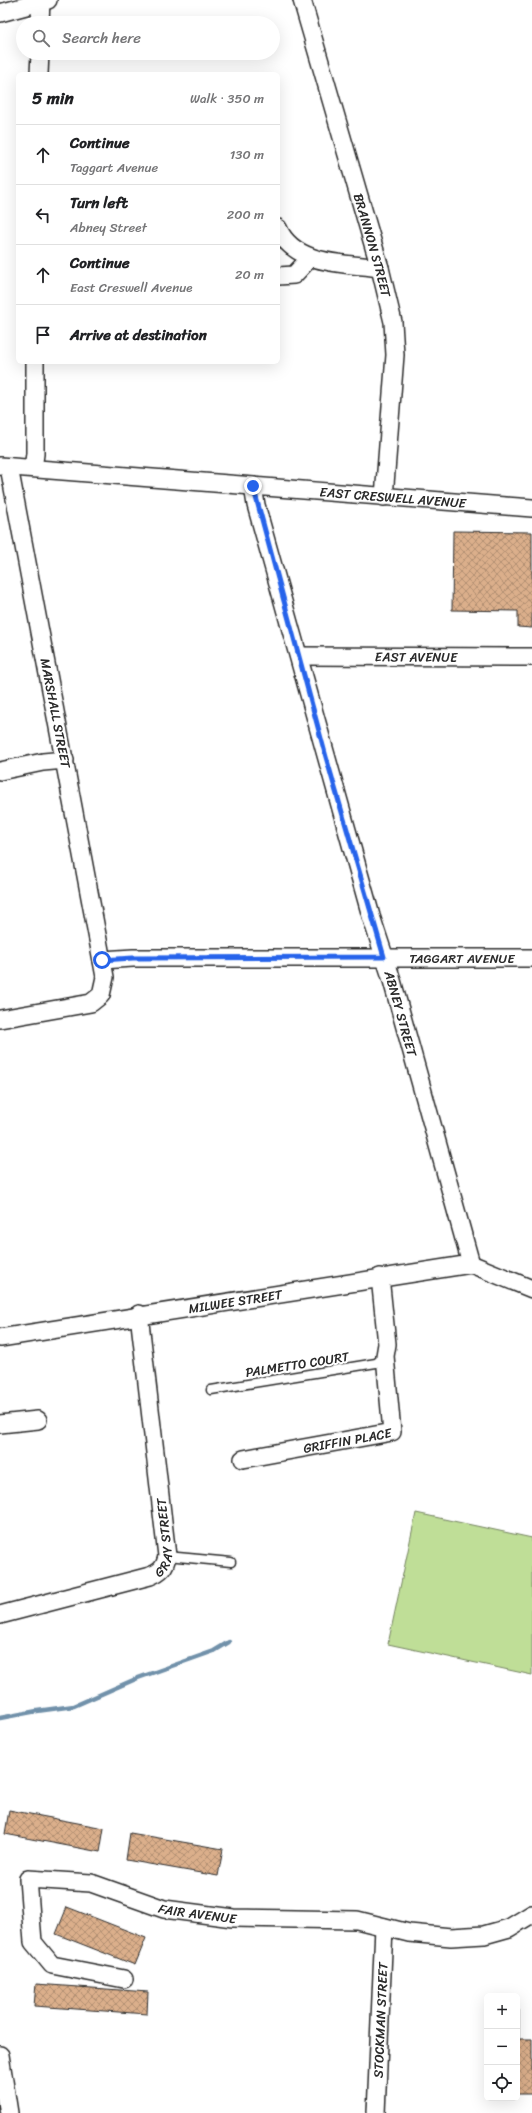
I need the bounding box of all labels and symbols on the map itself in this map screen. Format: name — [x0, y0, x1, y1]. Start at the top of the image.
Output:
street label: BRANNON STREET — [347, 191, 398, 301]
route end — [244, 477, 262, 495]
street label: EAST CRESWELL AVENUE — [319, 480, 467, 515]
street label: EAST AVENUE — [375, 645, 458, 669]
street label: MARSHALL STREET — [34, 656, 78, 771]
street label: TAGGART AVENUE — [409, 947, 515, 970]
route start — [93, 951, 111, 969]
street label: ABNEY STREET — [377, 967, 424, 1060]
street label: MILWEE STREET — [187, 1283, 284, 1320]
street label: PALMETTO COURT — [244, 1345, 352, 1384]
street label: GRIFFIN PLACE — [301, 1421, 394, 1460]
street label: GRAY STREET — [149, 1496, 179, 1583]
street label: FAIR AVENUE — [155, 1897, 239, 1930]
street label: STOCKMAN STREET — [367, 1961, 395, 2078]

